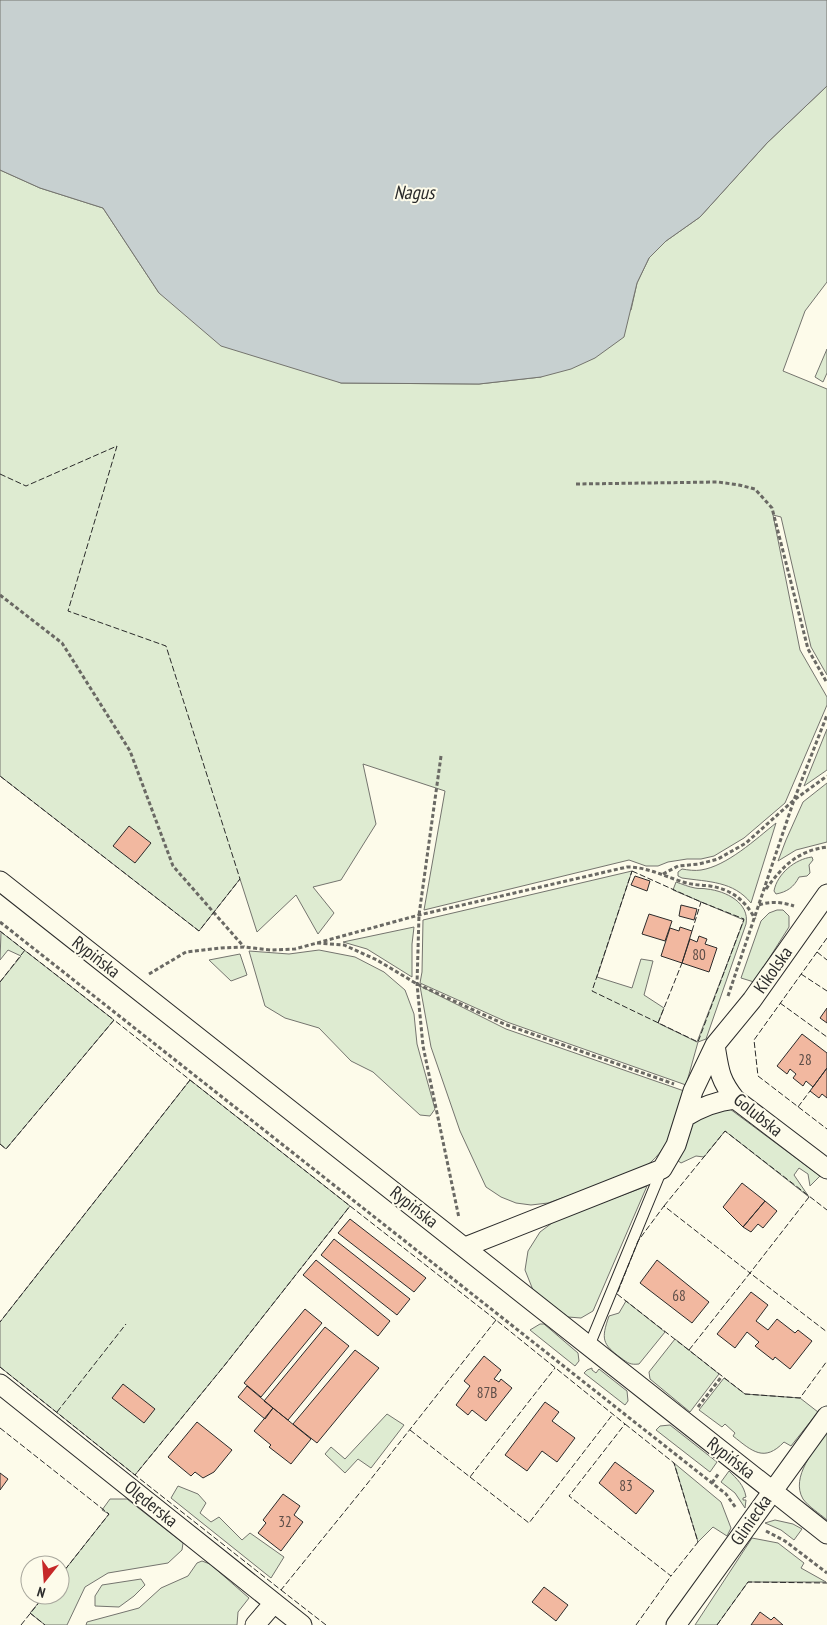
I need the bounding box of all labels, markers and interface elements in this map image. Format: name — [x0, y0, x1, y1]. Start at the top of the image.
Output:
water label: Nagus — [394, 180, 436, 204]
street label: Rypińska — [68, 931, 125, 983]
street label: Kikolska — [748, 942, 797, 998]
house number: 80 — [692, 945, 706, 964]
house number: 28 — [798, 1050, 812, 1069]
street label: Golubska — [729, 1088, 788, 1141]
street label: Rypińska — [386, 1181, 443, 1233]
house number: 68 — [672, 1286, 686, 1305]
house number: 87B — [477, 1383, 497, 1402]
street label: Rypińska — [703, 1432, 760, 1484]
street label: Olęderska — [120, 1475, 183, 1532]
house number: 83 — [619, 1476, 633, 1495]
street label: Gliniecka — [725, 1490, 776, 1550]
house number: 32 — [278, 1512, 292, 1531]
north arrow — [20, 1555, 70, 1605]
text: N — [35, 1583, 47, 1602]

